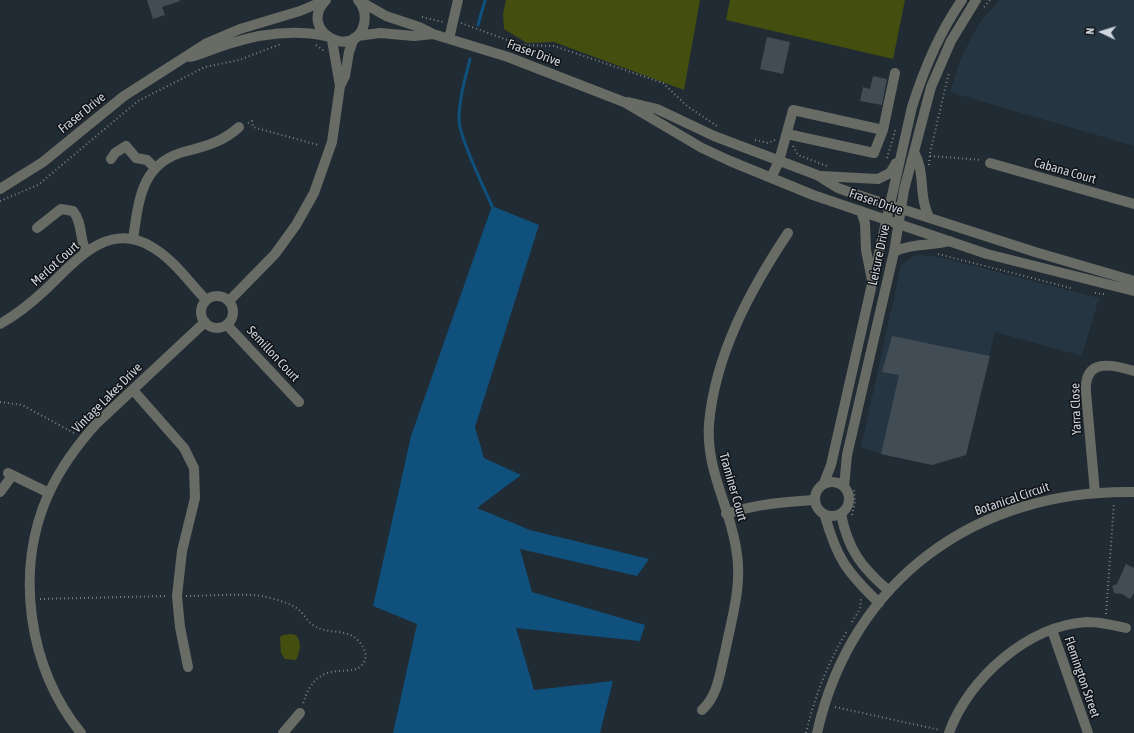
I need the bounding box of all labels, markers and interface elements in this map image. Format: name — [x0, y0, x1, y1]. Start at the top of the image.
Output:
north arrow — [1082, 12, 1122, 52]
text: N — [1084, 28, 1096, 35]
street label: Fraser Drive — [505, 36, 563, 70]
street label: Fraser Drive — [55, 89, 109, 137]
street label: Cabana Court — [1032, 155, 1098, 187]
street label: Fraser Drive — [847, 186, 905, 218]
street label: Leisure Drive — [865, 223, 893, 287]
street label: Merlot Court — [28, 238, 82, 290]
street label: Semillon Court — [243, 323, 303, 385]
street label: Vintage Lakes Drive — [69, 360, 145, 436]
street label: Yarra Close — [1067, 383, 1085, 435]
street label: Traminer Court — [716, 451, 750, 523]
street label: Botanical Circuit — [973, 479, 1051, 519]
street label: Flemington Street — [1061, 634, 1103, 720]

